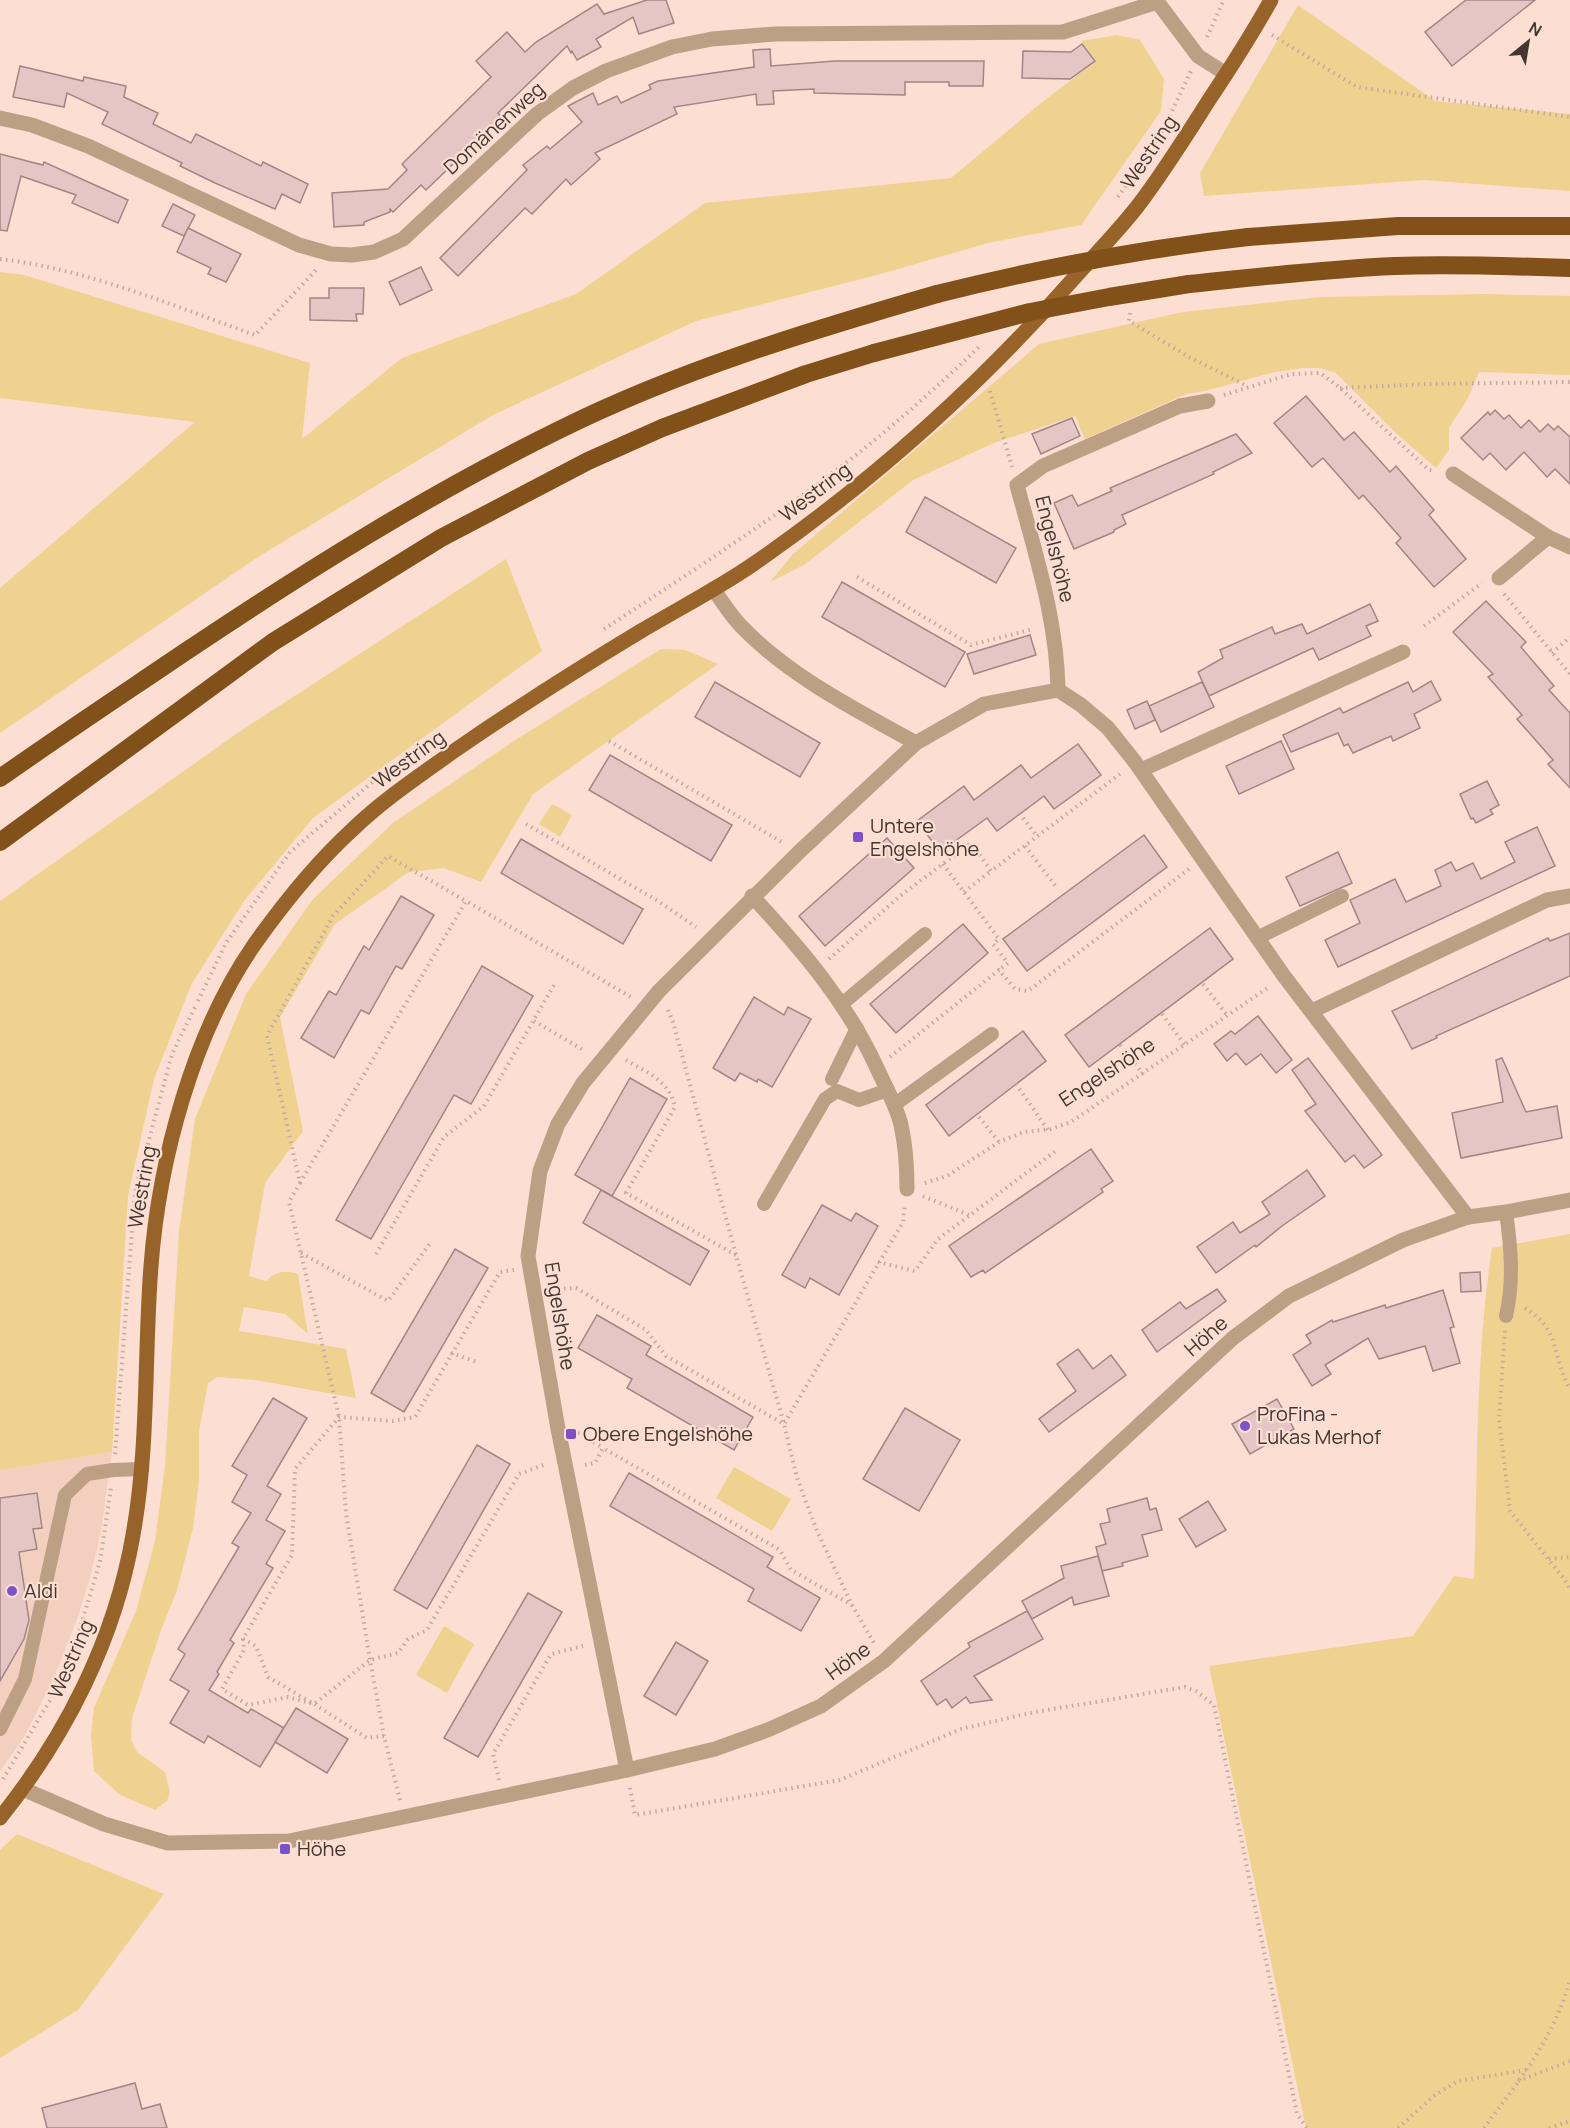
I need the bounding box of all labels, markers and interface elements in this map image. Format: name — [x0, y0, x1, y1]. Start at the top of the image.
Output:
north arrow — [1498, 12, 1558, 72]
text: N — [1525, 17, 1546, 41]
street label: Domänenweg — [437, 75, 550, 180]
street label: Westring — [1114, 110, 1183, 194]
street label: Westring — [773, 456, 856, 527]
street label: Engelshöhe — [1029, 493, 1082, 605]
street label: Westring — [367, 723, 450, 794]
place label: Untere Engelshöhe — [870, 812, 979, 862]
marker: Untere Engelshöhe — [851, 830, 865, 844]
street label: Engelshöhe — [1054, 1031, 1160, 1113]
street label: Westring — [121, 1144, 162, 1230]
street label: Engelshöhe — [539, 1260, 582, 1372]
street label: Höhe — [1178, 1309, 1233, 1362]
place label: ProFina - Lukas Merhof — [1257, 1400, 1381, 1450]
marker: ProFina - Lukas Merhof — [1238, 1419, 1252, 1433]
place label: Obere Engelshöhe — [583, 1420, 753, 1447]
marker: Obere Engelshöhe — [564, 1427, 578, 1441]
place label: Aldi — [24, 1577, 58, 1604]
marker: Aldi — [5, 1584, 19, 1598]
street label: Westring — [41, 1615, 100, 1702]
street label: Höhe — [820, 1635, 876, 1686]
place label: Höhe — [297, 1835, 346, 1862]
marker: Höhe — [278, 1842, 292, 1856]

